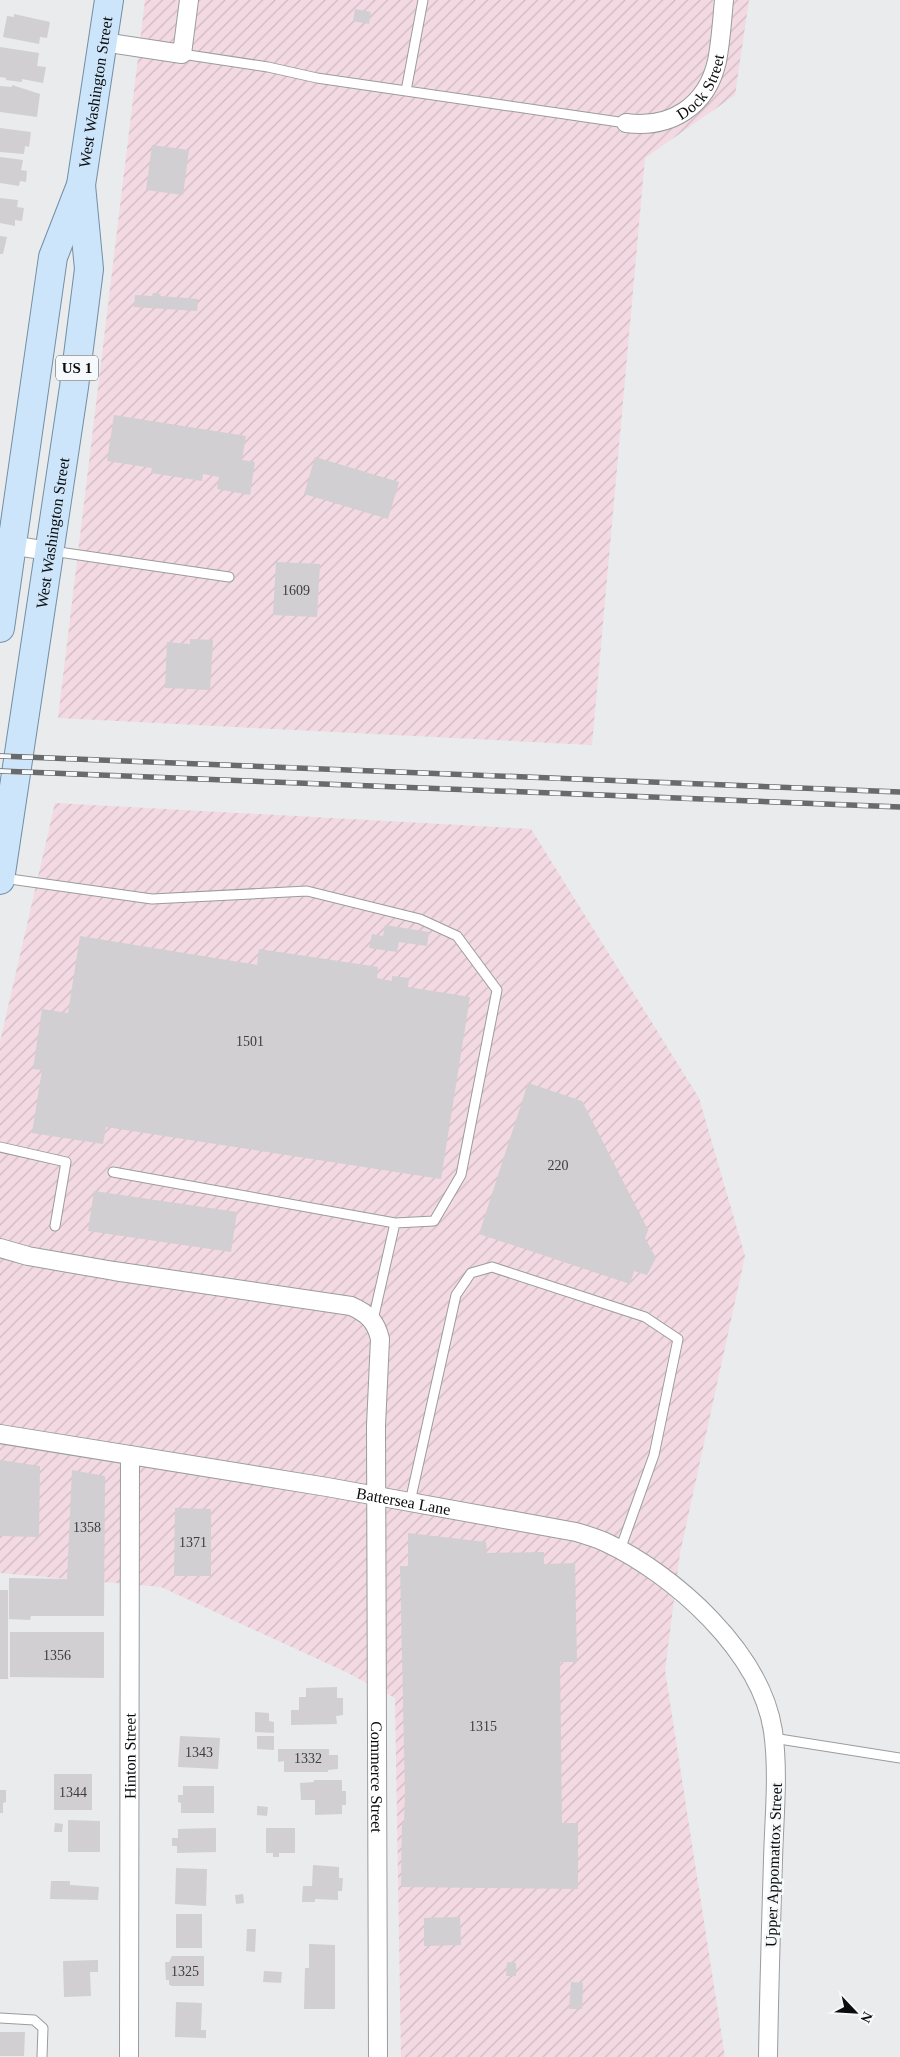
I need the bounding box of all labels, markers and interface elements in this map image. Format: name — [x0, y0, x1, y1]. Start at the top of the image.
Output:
street label: West Washington Street — [76, 15, 115, 169]
street label: Dock Street — [674, 52, 727, 123]
road number: US 1 — [56, 356, 98, 380]
street label: West Washington Street — [33, 456, 72, 610]
house number: 1609 — [282, 583, 310, 598]
house number: 1501 — [236, 1034, 264, 1049]
house number: 220 — [548, 1158, 569, 1173]
street label: Battersea Lane — [355, 1484, 452, 1518]
house number: 1358 — [73, 1520, 101, 1535]
house number: 1371 — [179, 1535, 207, 1550]
house number: 1356 — [43, 1648, 71, 1663]
street label: Hinton Street — [121, 1713, 139, 1799]
house number: 1315 — [469, 1719, 497, 1734]
street label: Commerce Street — [368, 1721, 385, 1833]
house number: 1343 — [185, 1745, 213, 1760]
house number: 1332 — [294, 1751, 322, 1766]
street label: Upper Appomattox Street — [762, 1782, 786, 1948]
house number: 1344 — [59, 1785, 87, 1800]
house number: 1325 — [171, 1964, 199, 1979]
north arrow — [830, 1987, 880, 2037]
text: N — [857, 2010, 875, 2025]

